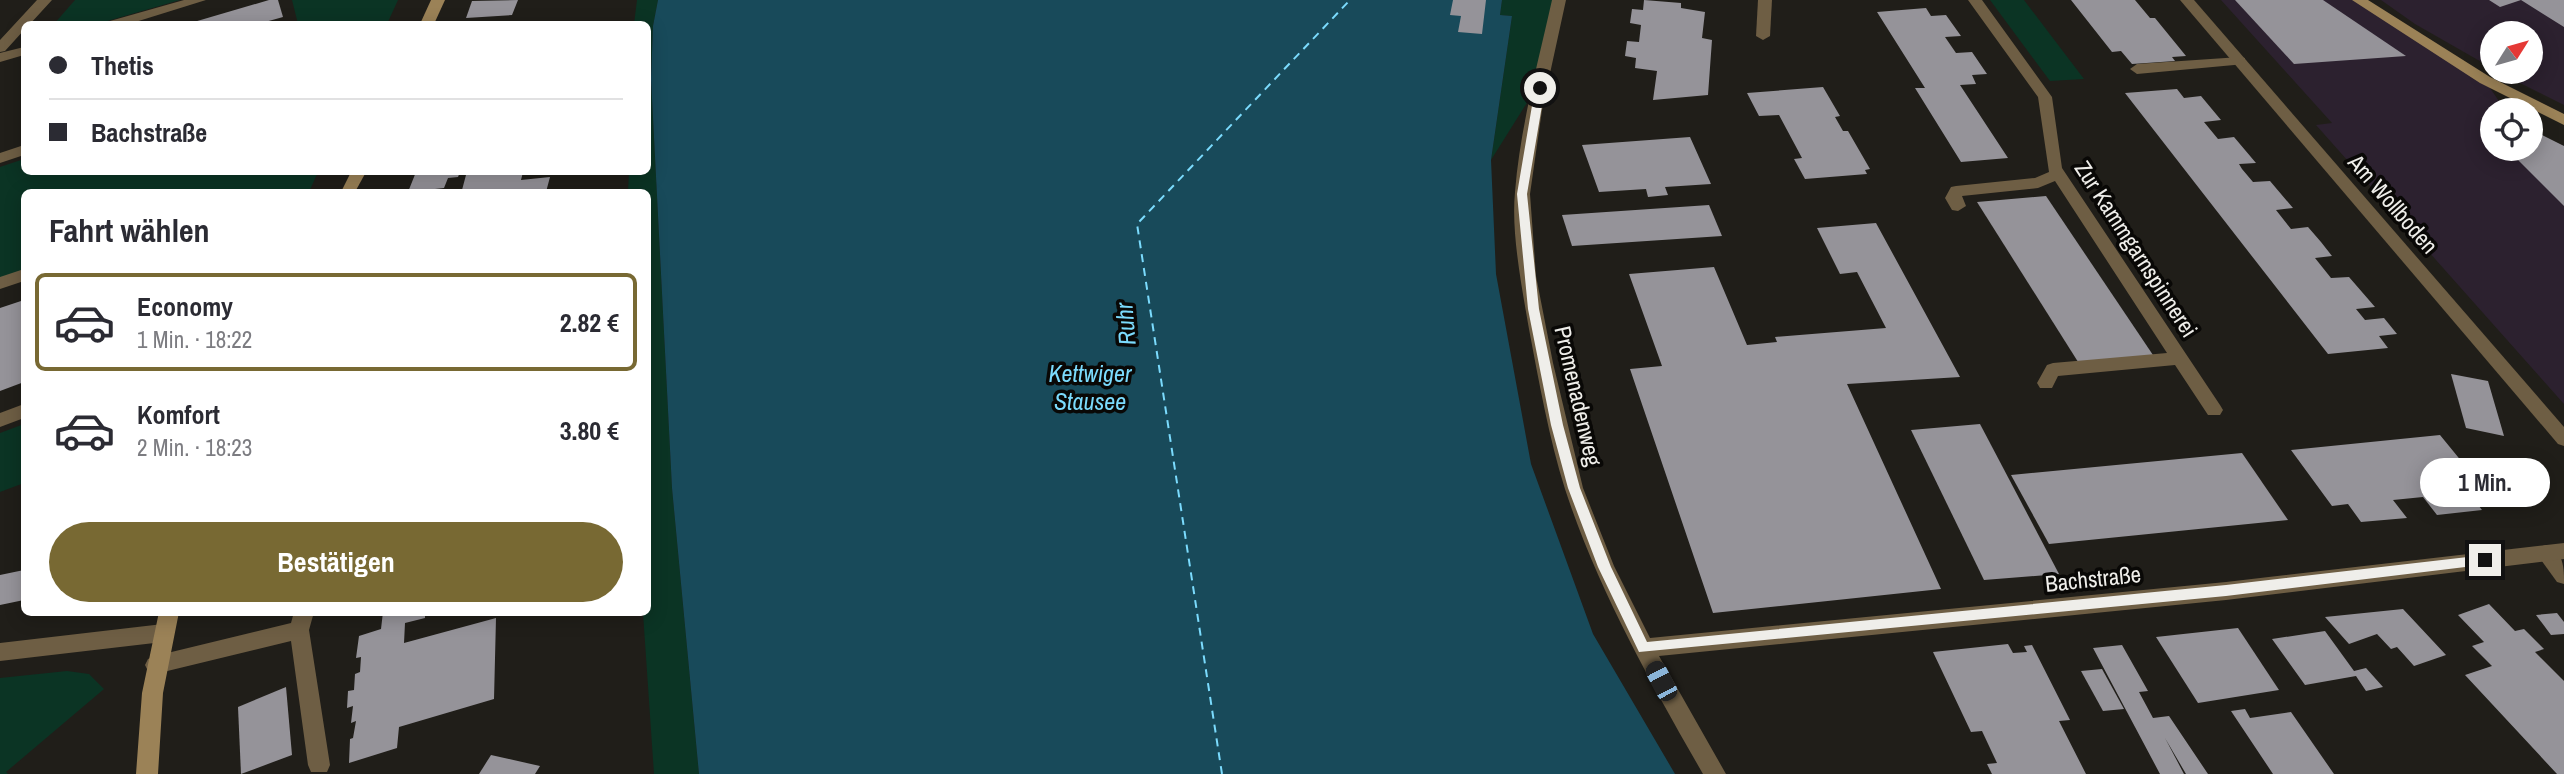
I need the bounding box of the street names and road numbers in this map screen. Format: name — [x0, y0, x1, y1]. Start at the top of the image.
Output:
street label: Am Wollboden — [2341, 147, 2445, 260]
street label: Zur Kammgarnspinnerei — [2068, 155, 2205, 343]
street label: Promenadenweg — [1547, 323, 1610, 469]
street label: Bachstraße — [2043, 558, 2143, 599]

